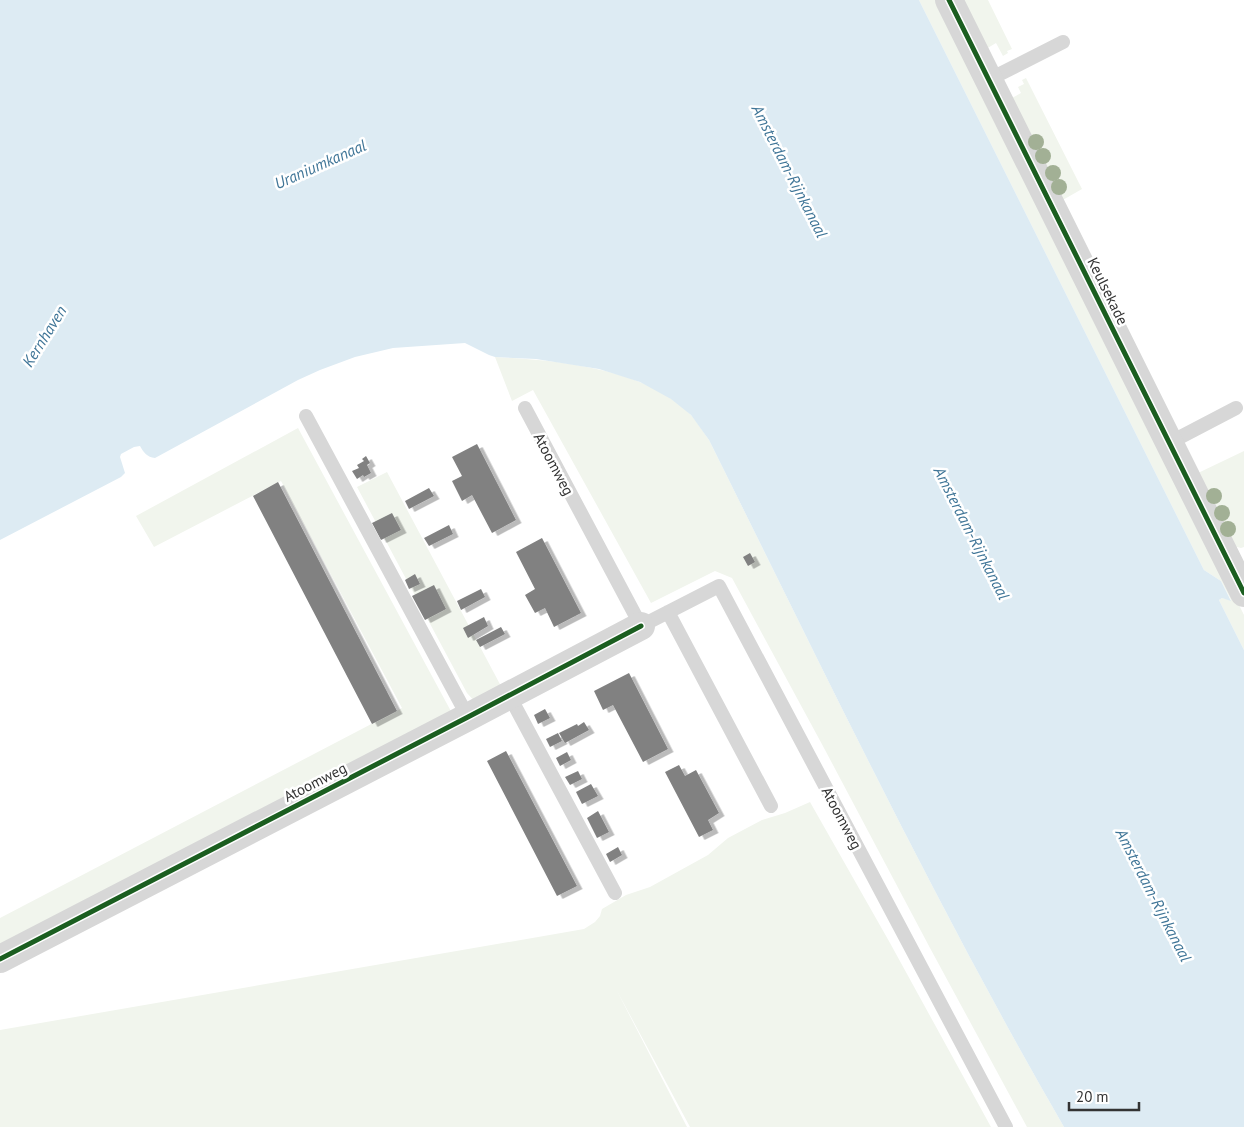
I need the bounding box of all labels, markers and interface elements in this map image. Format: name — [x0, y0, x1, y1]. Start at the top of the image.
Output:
water label: Amsterdam-Rijnkanaal — [747, 100, 833, 242]
water label: Uraniumkanaal — [271, 135, 370, 193]
street label: Keulsekade — [1084, 254, 1132, 328]
water label: Kernhaven — [17, 302, 71, 370]
street label: Atoomweg — [530, 429, 578, 499]
water label: Amsterdam-Rijnkanaal — [929, 462, 1015, 604]
street label: Atoomweg — [280, 758, 350, 806]
street label: Atoomweg — [818, 783, 866, 853]
water label: Amsterdam-Rijnkanaal — [1111, 824, 1197, 966]
scale bar — [1069, 1080, 1139, 1112]
text: 20 m — [1076, 1087, 1109, 1106]

